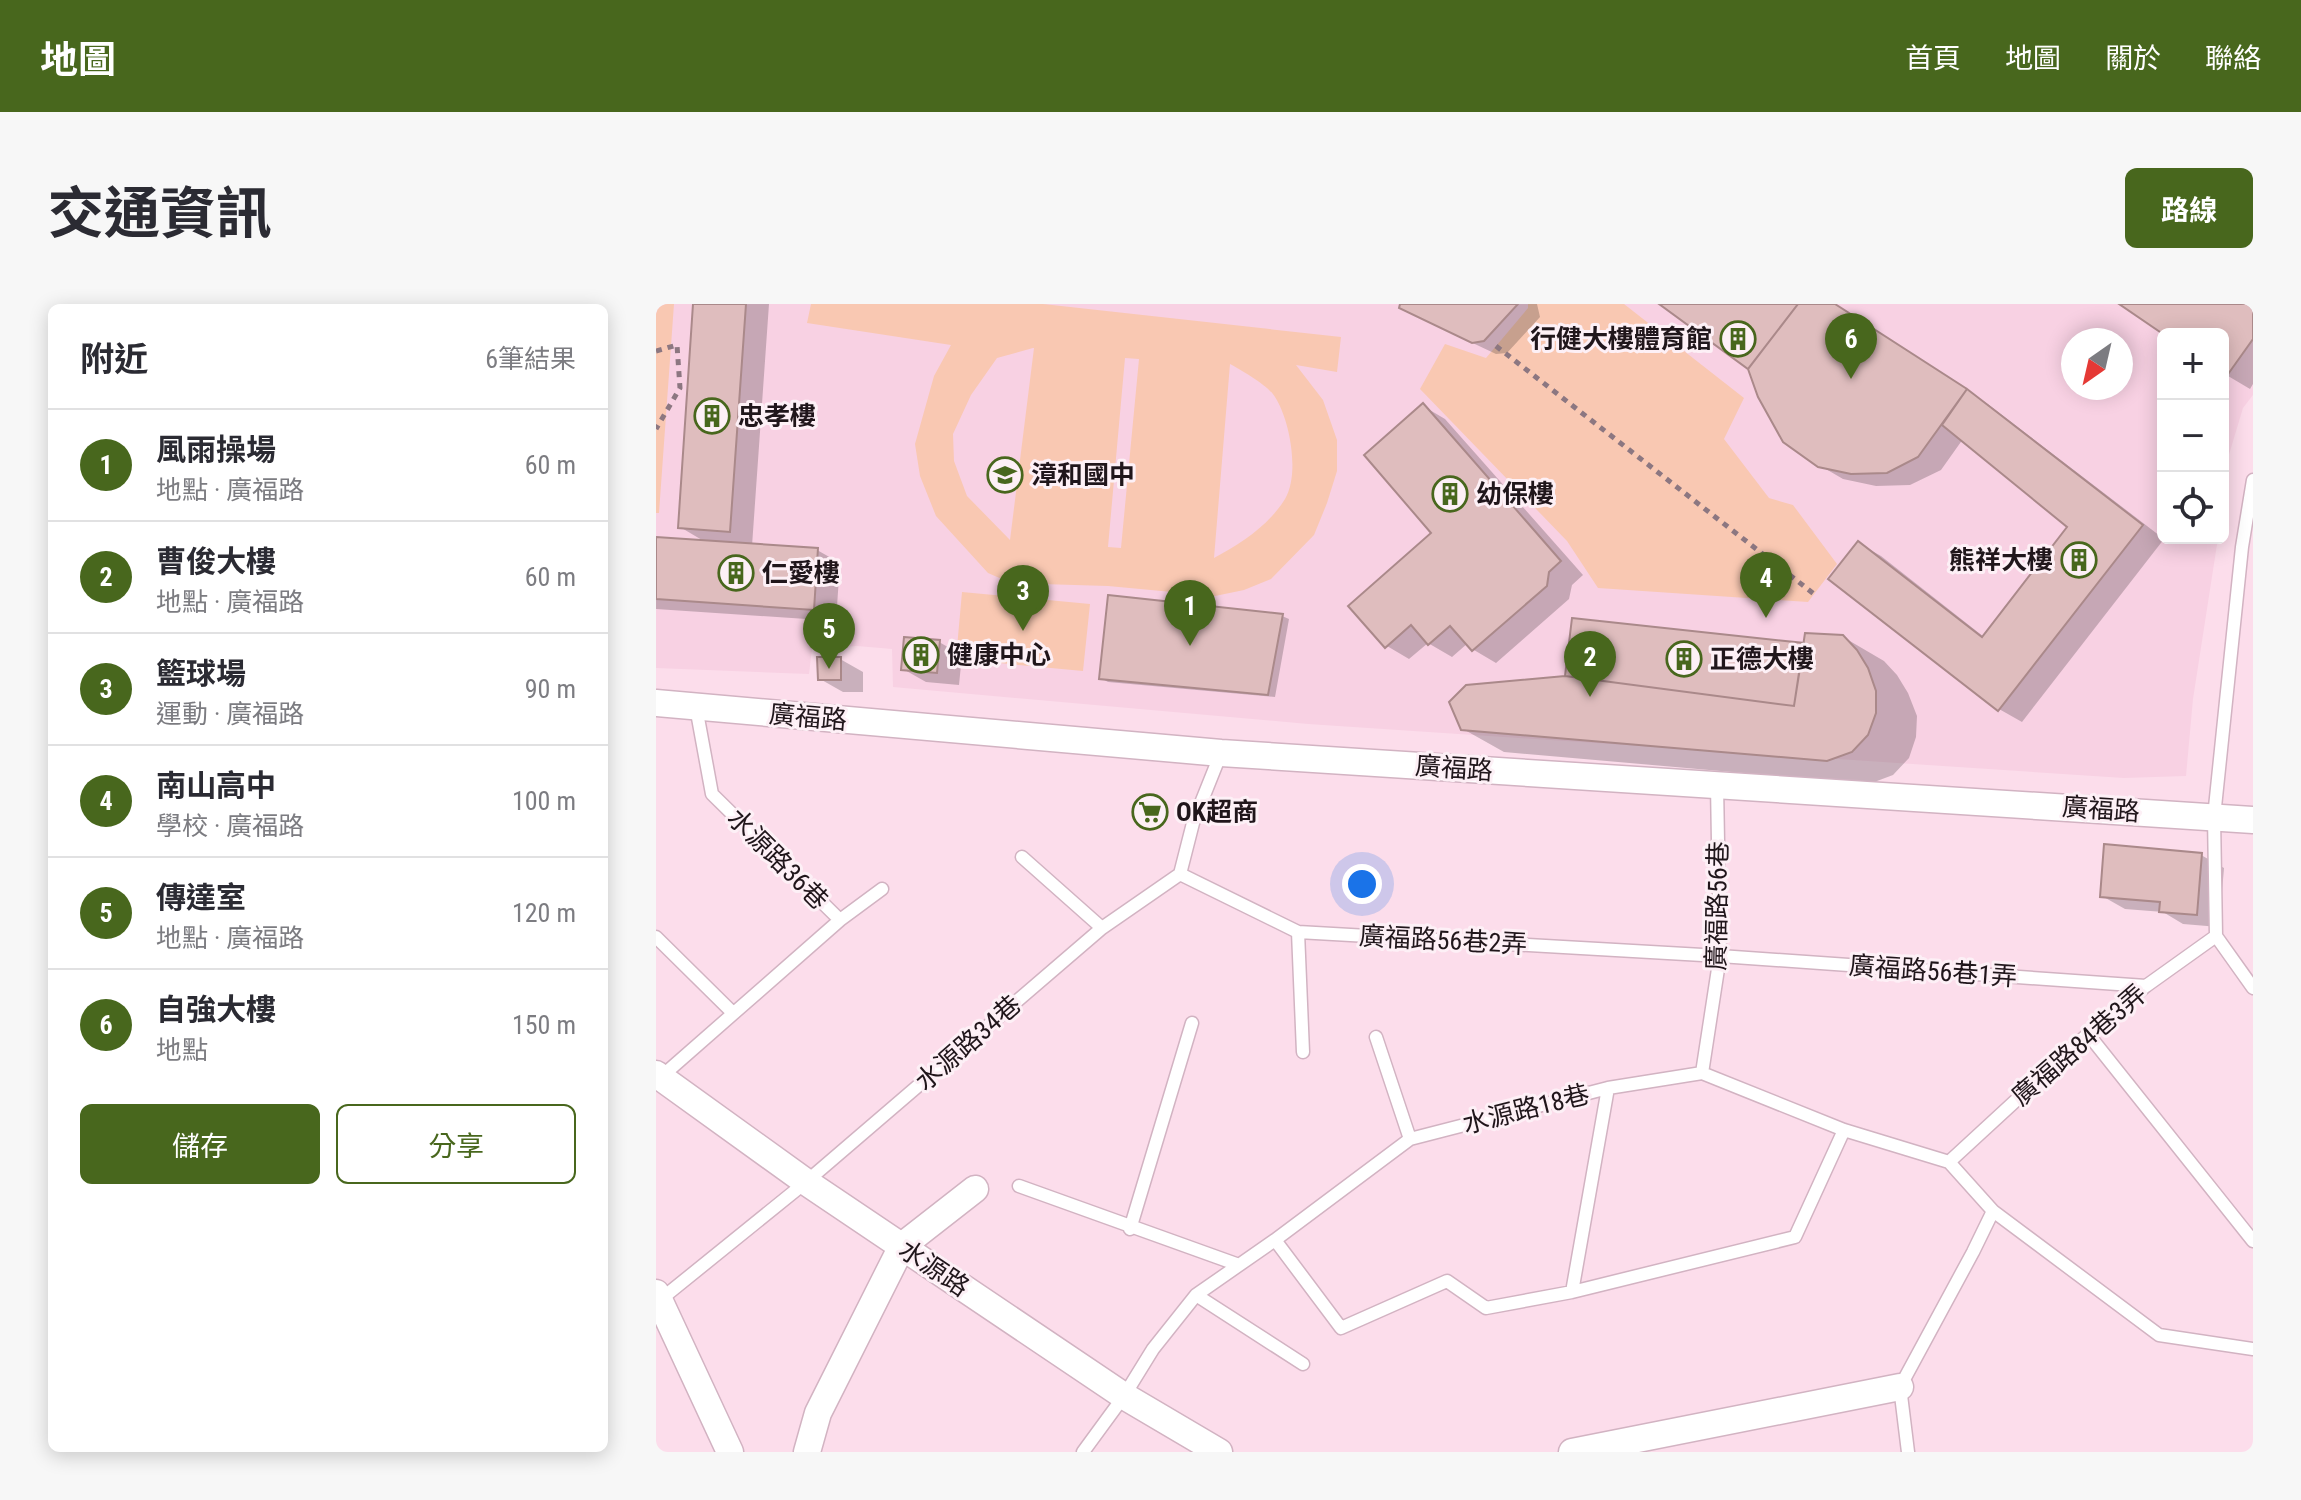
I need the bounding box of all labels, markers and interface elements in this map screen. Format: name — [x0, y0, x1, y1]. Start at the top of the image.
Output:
text: 地圖 — [40, 38, 116, 82]
text: 首頁 — [1905, 42, 1961, 75]
text: 地圖 — [2005, 42, 2061, 75]
text: 關於 — [2105, 42, 2161, 75]
text: 聯絡 — [2205, 42, 2261, 75]
button: 路線 — [2125, 168, 2253, 248]
text: 交通資訊 — [48, 181, 272, 247]
pin: 6 — [1825, 313, 1877, 379]
building icon: 行健大樓體育館 — [1719, 320, 1757, 358]
place label: 行健大樓體育館 — [1530, 324, 1712, 354]
north arrow — [2061, 328, 2133, 400]
map controls — [2157, 328, 2229, 544]
button: + — [2157, 328, 2229, 400]
text: 附近 — [80, 339, 148, 379]
text: 6筆結果 — [485, 344, 576, 374]
building icon: 忠孝樓 — [693, 397, 731, 435]
button: − — [2157, 400, 2229, 472]
place label: 忠孝樓 — [738, 401, 816, 431]
text: 風雨操場 — [156, 432, 276, 467]
text: 1 — [99, 450, 113, 480]
text: 60 m — [525, 450, 576, 480]
school or university icon: 漳和國中 — [986, 456, 1024, 494]
place label: 漳和國中 — [1031, 460, 1135, 490]
button: locate — [2157, 472, 2229, 544]
text: 地點 · 廣福路 — [156, 475, 304, 505]
building icon: 幼保樓 — [1431, 475, 1469, 513]
place label: 幼保樓 — [1476, 479, 1554, 509]
building icon: 熊祥大樓 — [2060, 541, 2098, 579]
text: 曹俊大樓 — [156, 544, 276, 579]
place label: 熊祥大樓 — [1949, 545, 2053, 575]
pin: 4 — [1740, 552, 1792, 618]
building icon: 仁愛樓 — [717, 554, 755, 592]
place label: 仁愛樓 — [762, 558, 840, 588]
text: 2 — [99, 562, 113, 592]
text: 60 m — [525, 562, 576, 592]
pin: 3 — [997, 565, 1049, 631]
pin: 1 — [1164, 580, 1216, 646]
text: 地點 · 廣福路 — [156, 587, 304, 617]
pin: 5 — [803, 603, 855, 669]
pin: 2 — [1564, 631, 1616, 697]
building icon: 健康中心 — [902, 636, 940, 674]
place label: 健康中心 — [947, 640, 1051, 670]
building icon: 正德大樓 — [1665, 640, 1703, 678]
place label: 正德大樓 — [1710, 644, 1814, 674]
text: 籃球場 — [156, 656, 246, 691]
text: 3 — [99, 674, 113, 704]
text: 90 m — [525, 674, 576, 704]
text: 運動 · 廣福路 — [156, 699, 304, 729]
street label: 廣福路 — [768, 699, 848, 735]
street label: 廣福路 — [1414, 750, 1494, 786]
text: 南山高中 — [156, 768, 276, 803]
text: 4 — [99, 786, 113, 816]
text: 100 m — [512, 786, 576, 816]
street label: 廣福路 — [2061, 791, 2141, 827]
supermarket icon: OK超商 — [1131, 793, 1169, 831]
place label: OK超商 — [1176, 797, 1258, 827]
street label: 水源路36巷 — [722, 803, 834, 915]
text: 學校 · 廣福路 — [156, 811, 304, 841]
street label: 廣福路56巷 — [1701, 841, 1733, 971]
your location — [1342, 864, 1382, 904]
text: 傳達室 — [156, 880, 246, 915]
text: 5 — [99, 898, 113, 928]
text: 120 m — [512, 898, 576, 928]
street label: 廣福路56巷2弄 — [1358, 921, 1528, 959]
text: 地點 · 廣福路 — [156, 923, 304, 953]
street label: 廣福路56巷1弄 — [1848, 950, 2018, 992]
street label: 廣福路84巷3弄 — [2006, 978, 2152, 1112]
street label: 水源路34巷 — [909, 989, 1027, 1097]
text: 自強大樓 — [156, 992, 276, 1027]
text: 6 — [99, 1010, 113, 1040]
text: 150 m — [512, 1010, 576, 1040]
text: 地點 — [156, 1035, 208, 1065]
street label: 水源路18巷 — [1459, 1079, 1593, 1139]
button: 儲存 — [80, 1104, 320, 1184]
button: 分享 — [336, 1104, 576, 1184]
street label: 水源路 — [893, 1234, 975, 1302]

